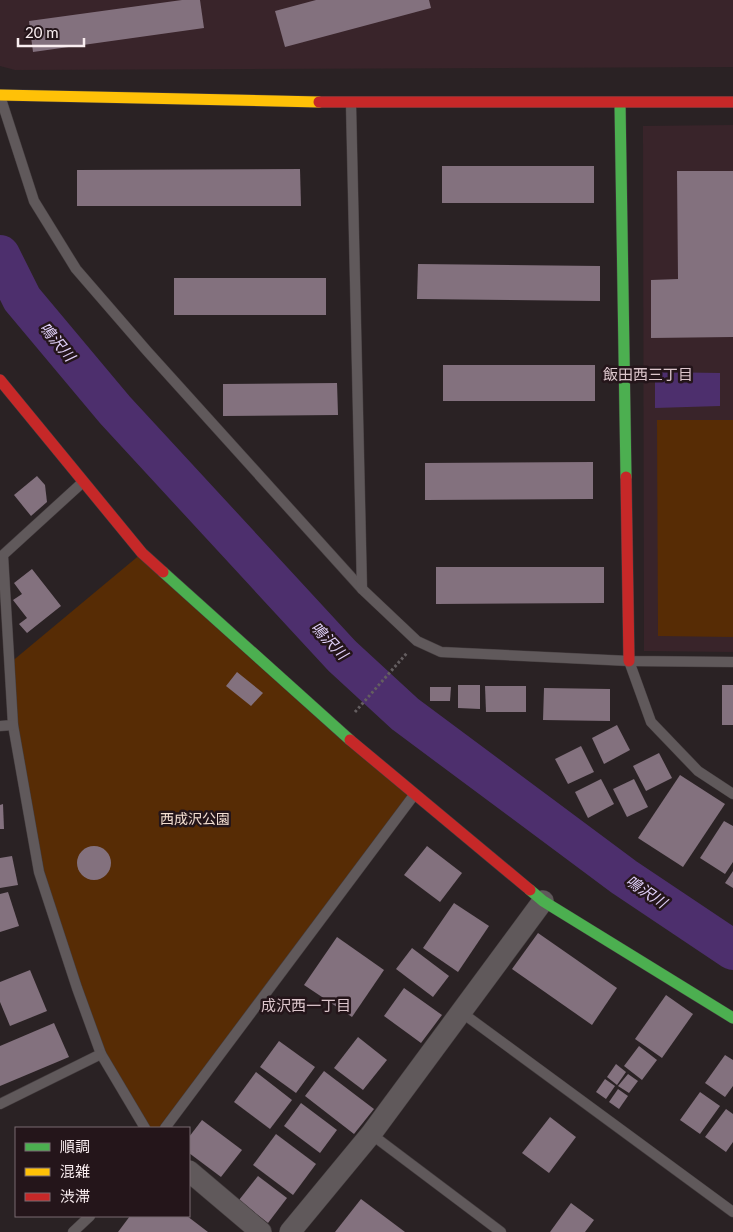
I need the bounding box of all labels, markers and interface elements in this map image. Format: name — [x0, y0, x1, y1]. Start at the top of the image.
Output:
scale bar — [18, 15, 84, 47]
text: 20 m — [25, 23, 59, 41]
water label: 鳴沢川 — [36, 318, 80, 366]
district label: 飯田西三丁目 — [603, 365, 693, 383]
water label: 鳴沢川 — [308, 618, 353, 664]
park label: 西成沢公園 — [160, 810, 230, 827]
water label: 鳴沢川 — [623, 871, 672, 912]
district label: 成沢西一丁目 — [261, 996, 351, 1014]
legend — [15, 1127, 190, 1217]
text: 順調 — [60, 1137, 90, 1155]
text: 混雑 — [60, 1162, 90, 1180]
text: 渋滞 — [60, 1187, 90, 1205]

